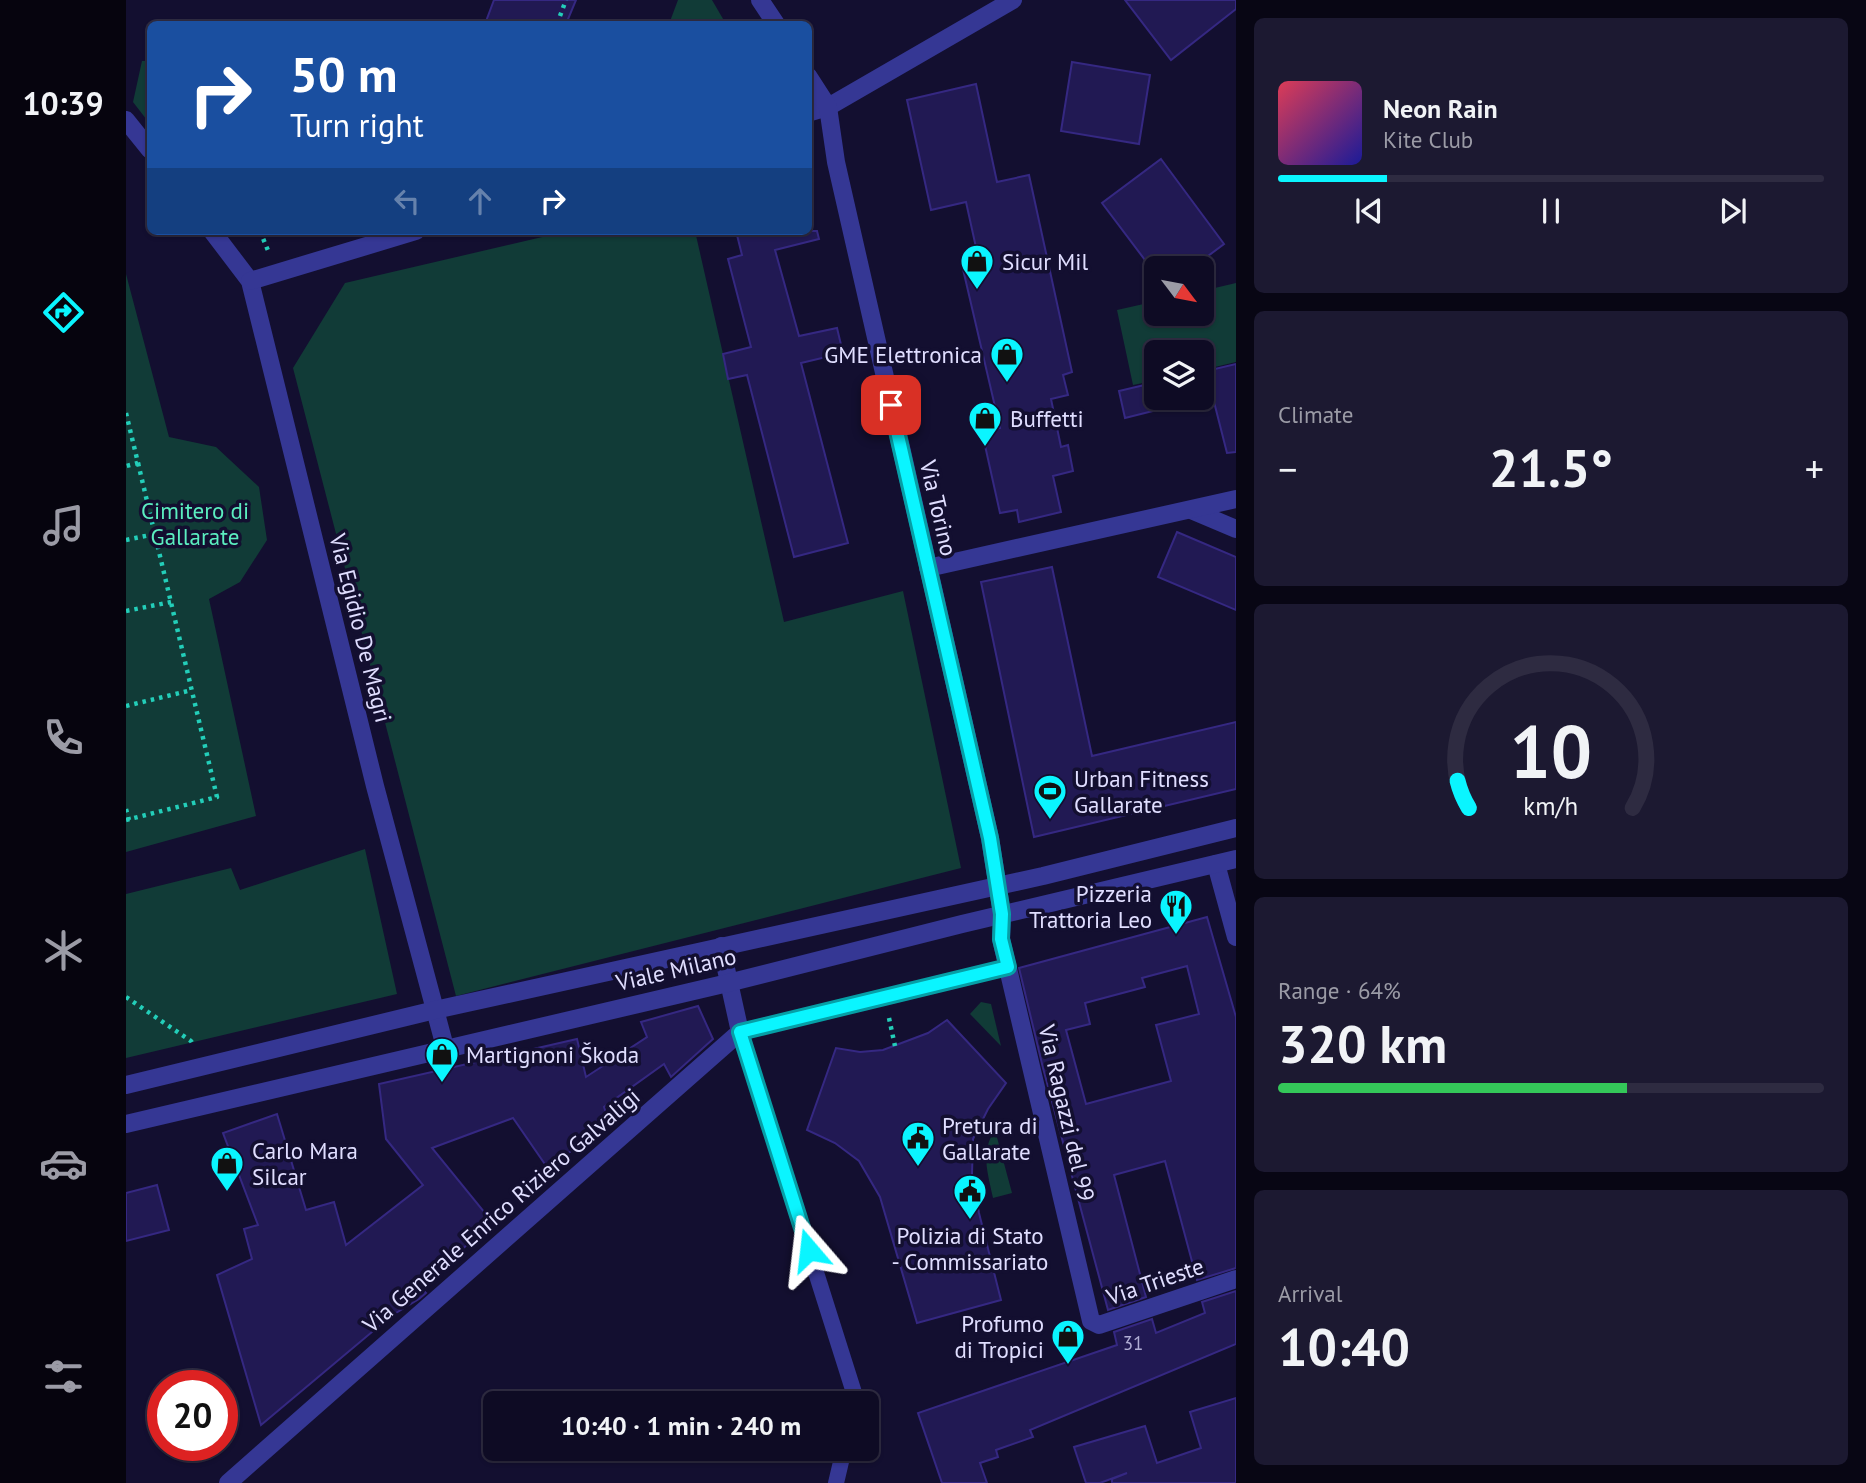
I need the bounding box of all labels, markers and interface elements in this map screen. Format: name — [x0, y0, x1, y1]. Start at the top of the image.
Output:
text: 50 m — [290, 42, 397, 106]
icon: right — [175, 49, 266, 140]
text: 10:39 — [22, 82, 104, 124]
text: Neon Rain — [1383, 92, 1498, 125]
text: Turn right — [290, 104, 424, 146]
text: Kite Club — [1383, 125, 1473, 154]
icon: left — [388, 182, 426, 220]
icon: ahead — [461, 182, 499, 220]
icon: right — [534, 182, 572, 220]
icon: previous — [1350, 192, 1388, 230]
icon: pause — [1532, 192, 1570, 230]
icon: next — [1714, 192, 1752, 230]
shop icon: Sicur Mil — [958, 242, 996, 291]
place label: Sicur Mil — [1002, 247, 1088, 276]
north arrow — [1144, 256, 1214, 326]
map controls — [1144, 256, 1214, 410]
icon: directions — [39, 288, 88, 337]
shop icon: GME Elettronica — [988, 335, 1026, 384]
place label: GME Elettronica — [824, 340, 982, 369]
button: layers — [1144, 340, 1214, 410]
pin — [861, 375, 921, 435]
icon: arrive — [872, 386, 910, 424]
shop icon: Buffetti — [966, 399, 1004, 448]
text: Climate — [1278, 400, 1353, 429]
place label: Buffetti — [1010, 404, 1084, 433]
text: 21.5° — [1489, 434, 1613, 501]
text: − — [1278, 444, 1297, 493]
text: + — [1805, 444, 1824, 493]
street label: Via Torino — [914, 456, 964, 559]
park label: Cimitero di Gallarate — [141, 496, 249, 551]
icon: music — [39, 501, 88, 550]
street label: Via Egidio De Magri — [323, 530, 398, 725]
text: 10 — [1510, 704, 1592, 798]
icon: phone — [39, 713, 88, 762]
place label: Urban Fitness Gallarate — [1074, 764, 1209, 819]
sports icon: Urban Fitness Gallarate — [1031, 772, 1069, 821]
text: km/h — [1524, 789, 1578, 821]
place label: Pizzeria Trattoria Leo — [1029, 879, 1152, 934]
restaurant icon: Pizzeria Trattoria Leo — [1157, 887, 1195, 936]
icon: climate — [39, 926, 88, 975]
street label: Viale Milano — [612, 941, 739, 997]
text: Range · 64% — [1278, 976, 1401, 1005]
text: 320 km — [1278, 1010, 1447, 1077]
street label: Via Ragazzi del 99 — [1032, 1021, 1101, 1204]
shop icon: Martignoni Škoda — [423, 1035, 461, 1084]
place label: Martignoni Škoda — [466, 1040, 639, 1069]
street label: Via Generale Enrico Riziero Galvaligi — [356, 1082, 646, 1339]
place label: Pretura di Gallarate — [942, 1111, 1038, 1166]
public building icon: Pretura di Gallarate — [899, 1119, 937, 1168]
place label: Carlo Mara Silcar — [252, 1136, 358, 1191]
icon: car — [39, 1139, 88, 1188]
shop icon: Carlo Mara Silcar — [208, 1144, 246, 1193]
public building icon: Polizia di Stato - Commissariato — [951, 1172, 989, 1221]
position arrow — [772, 1213, 846, 1287]
place label: Polizia di Stato - Commissariato — [892, 1221, 1048, 1276]
street label: Via Trieste — [1102, 1251, 1207, 1311]
text: Arrival — [1278, 1279, 1342, 1308]
place label: Profumo di Tropici — [954, 1309, 1044, 1364]
text: 10:40 — [1278, 1313, 1410, 1380]
shop icon: Profumo di Tropici — [1049, 1317, 1087, 1366]
house number: 31 — [1123, 1331, 1143, 1355]
icon: filters — [39, 1352, 88, 1401]
speed limit sign: 20 — [147, 1370, 238, 1461]
text: 10:40 · 1 min · 240 m — [561, 1409, 801, 1442]

